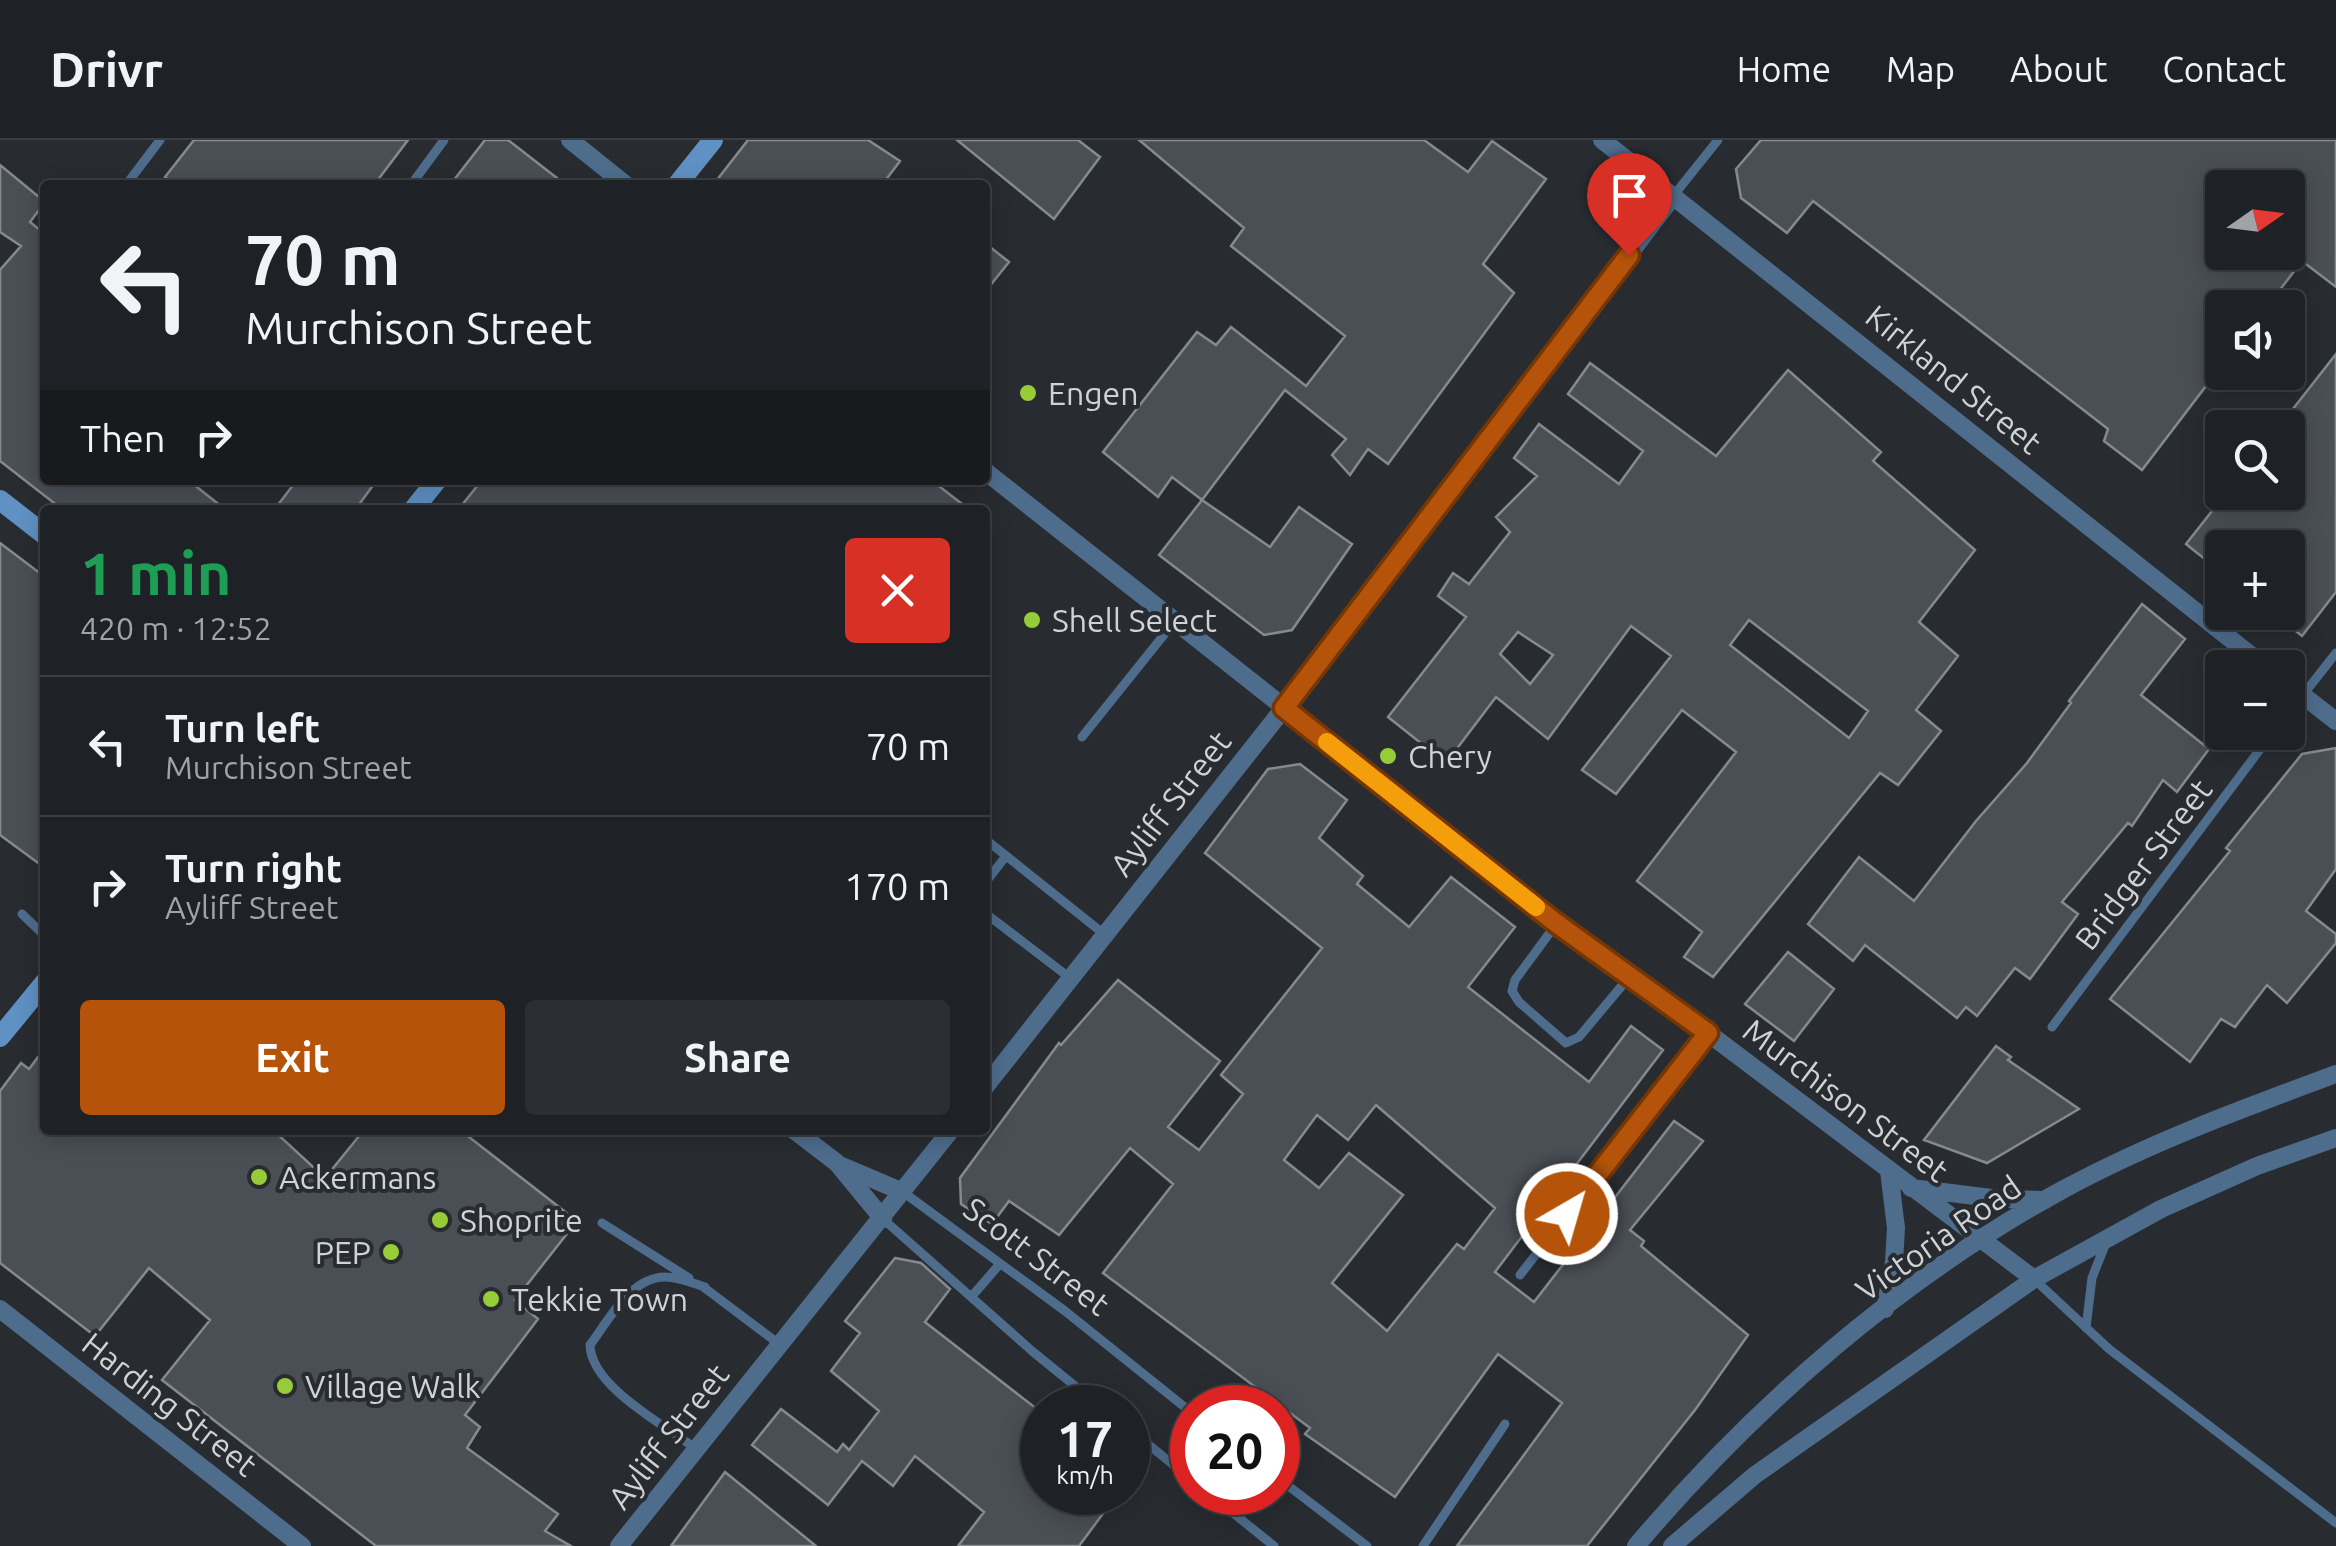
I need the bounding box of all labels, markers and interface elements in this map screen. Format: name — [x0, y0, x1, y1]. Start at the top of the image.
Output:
text: Drivr — [50, 42, 163, 96]
text: Home — [1737, 49, 1831, 89]
text: Map — [1886, 49, 1955, 89]
text: About — [2010, 49, 2107, 89]
text: Contact — [2162, 49, 2286, 89]
pin — [1587, 153, 1672, 256]
icon: arrive — [1602, 168, 1657, 223]
north arrow — [2205, 170, 2305, 270]
map controls — [2205, 170, 2305, 750]
icon: left — [80, 220, 210, 350]
text: 70 m — [245, 220, 401, 298]
button: sound — [2205, 290, 2305, 390]
street label: Kirkland Street — [1859, 297, 2049, 461]
text: Murchison Street — [245, 302, 592, 353]
place label: Engen — [1048, 375, 1139, 411]
marker: Engen — [1017, 382, 1039, 404]
icon: right — [186, 410, 241, 465]
button: search — [2205, 410, 2305, 510]
text: Then — [80, 417, 166, 459]
button: + — [2205, 530, 2305, 630]
button: close — [845, 538, 950, 643]
text: 1 min — [80, 539, 232, 606]
place label: Shell Select — [1052, 602, 1217, 638]
marker: Shell Select — [1021, 609, 1043, 631]
text: 420 m · 12:52 — [80, 610, 272, 646]
button: − — [2205, 650, 2305, 750]
text: Turn left — [165, 707, 320, 749]
icon: left — [80, 719, 135, 774]
street label: Ayliff Street — [1102, 723, 1238, 882]
text: 70 m — [866, 725, 950, 767]
place label: Chery — [1408, 738, 1492, 774]
marker: Chery — [1377, 745, 1399, 767]
text: Murchison Street — [165, 749, 412, 785]
street label: Bridger Street — [2067, 771, 2219, 956]
text: Turn right — [165, 847, 342, 889]
icon: right — [80, 859, 135, 914]
text: 170 m — [844, 865, 950, 907]
text: Ayliff Street — [165, 889, 338, 925]
button: Exit — [80, 1000, 505, 1115]
button: Share — [525, 1000, 950, 1115]
street label: Murchison Street — [1737, 1011, 1956, 1189]
place label: Ackermans — [279, 1159, 436, 1195]
position arrow — [1515, 1162, 1619, 1266]
marker: Ackermans — [248, 1166, 270, 1188]
street label: Victoria Road — [1849, 1168, 2027, 1308]
street label: Scott Street — [957, 1190, 1117, 1322]
place label: Shoprite — [460, 1202, 583, 1238]
marker: Shoprite — [429, 1209, 451, 1231]
place label: PEP — [315, 1234, 371, 1270]
marker: PEP — [380, 1241, 402, 1263]
place label: Tekkie Town — [511, 1281, 688, 1317]
marker: Tekkie Town — [480, 1288, 502, 1310]
street label: Harding Street — [76, 1325, 264, 1483]
street label: Ayliff Street — [600, 1356, 736, 1515]
place label: Village Walk — [305, 1368, 481, 1404]
marker: Village Walk — [274, 1375, 296, 1397]
speed limit sign: 20 — [1170, 1385, 1300, 1515]
text: 17 — [1057, 1410, 1113, 1466]
text: km/h — [1056, 1461, 1114, 1489]

